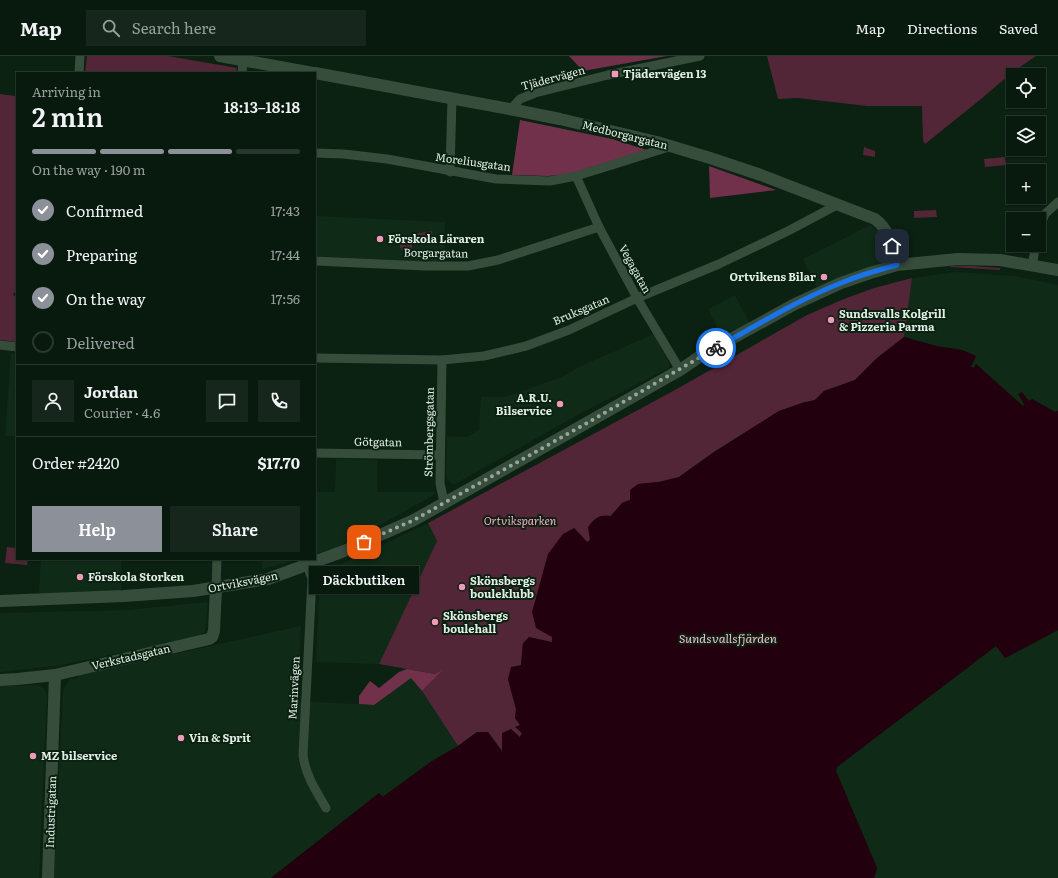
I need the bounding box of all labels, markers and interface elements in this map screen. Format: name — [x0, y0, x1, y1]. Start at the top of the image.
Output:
search box — [86, 10, 366, 46]
text: Map — [20, 14, 62, 42]
text: Search here — [132, 16, 216, 39]
icon: search — [100, 17, 122, 39]
text: Map — [855, 18, 885, 38]
text: Directions — [907, 18, 977, 38]
text: Saved — [999, 18, 1038, 38]
street label: Tjädervägen — [519, 61, 587, 93]
place label: Tjädervägen 13 — [623, 65, 707, 81]
map controls — [1006, 68, 1046, 252]
button: locate — [1006, 68, 1046, 108]
marker: Tjädervägen 13 — [610, 69, 620, 79]
text: Arriving in — [32, 82, 101, 101]
text: 18:13–18:18 — [224, 95, 300, 118]
text: 2 min — [32, 96, 103, 135]
street label: Medborgargatan — [581, 116, 670, 152]
button: layers — [1006, 116, 1046, 156]
street label: Moreliusgatan — [434, 148, 512, 174]
text: On the way · 190 m — [32, 160, 145, 179]
button: + — [1006, 164, 1046, 204]
icon: check — [32, 199, 54, 221]
text: Confirmed — [66, 199, 143, 222]
text: 17:43 — [270, 201, 300, 220]
button: − — [1006, 212, 1046, 252]
pin — [875, 229, 909, 263]
place label: Förskola Läraren — [388, 230, 485, 246]
marker: Förskola Läraren — [375, 234, 385, 244]
icon: home — [881, 235, 903, 257]
street label: Vegagatan — [616, 241, 656, 296]
icon: check — [32, 243, 54, 265]
text: Preparing — [66, 243, 137, 266]
street label: Borgargatan — [403, 243, 469, 261]
text: 17:44 — [270, 245, 300, 264]
place label: Ortvikens Bilar — [730, 268, 816, 284]
marker: Ortvikens Bilar — [819, 272, 829, 282]
icon: check — [32, 287, 54, 309]
text: On the way — [66, 287, 146, 310]
text: 17:56 — [271, 289, 300, 308]
street label: Bruksgatan — [550, 290, 611, 328]
place label: Sundsvalls Kolgrill & Pizzeria Parma — [839, 305, 946, 334]
marker: Sundsvalls Kolgrill & Pizzeria Parma — [826, 315, 836, 325]
courier — [696, 328, 736, 368]
text: Delivered — [66, 331, 135, 354]
icon: bike — [705, 337, 727, 359]
button: person — [32, 380, 74, 422]
text: Jordan — [84, 380, 138, 403]
button: chat — [206, 380, 248, 422]
button: phone — [258, 380, 300, 422]
street label: Strömbergsgatan — [419, 387, 437, 477]
place label: A.R.U. Bilservice — [496, 389, 552, 418]
marker: A.R.U. Bilservice — [555, 399, 565, 409]
text: Courier · 4.6 — [84, 403, 160, 422]
street label: Götgatan — [354, 433, 402, 449]
text: Order #2420 — [32, 451, 119, 474]
text: $17.70 — [258, 451, 300, 474]
button: Help — [32, 506, 162, 552]
button: Share — [170, 506, 300, 552]
park label: Ortviksparken — [484, 512, 557, 528]
pin — [347, 525, 381, 559]
icon: bag — [353, 531, 375, 553]
street label: Ortviksvägen — [207, 566, 279, 596]
callout: Däckbutiken — [309, 566, 419, 594]
place label: Förskola Storken — [88, 568, 185, 584]
text: Däckbutiken — [323, 570, 405, 589]
marker: Förskola Storken — [75, 572, 85, 582]
place label: Skönsbergs bouleklubb — [470, 572, 535, 601]
marker: Skönsbergs bouleklubb — [457, 582, 467, 592]
place label: Skönsbergs boulehall — [443, 607, 508, 636]
marker: Skönsbergs boulehall — [430, 617, 440, 627]
water label: Sundsvallsfjärden — [679, 629, 777, 647]
street label: Verkstadsgatan — [90, 639, 172, 673]
street label: Marinvägen — [283, 656, 303, 720]
place label: Vin & Sprit — [189, 729, 251, 745]
marker: Vin & Sprit — [176, 733, 186, 743]
place label: MZ bilservice — [41, 747, 117, 763]
marker: MZ bilservice — [28, 751, 38, 761]
street label: Industrigatan — [41, 776, 59, 848]

